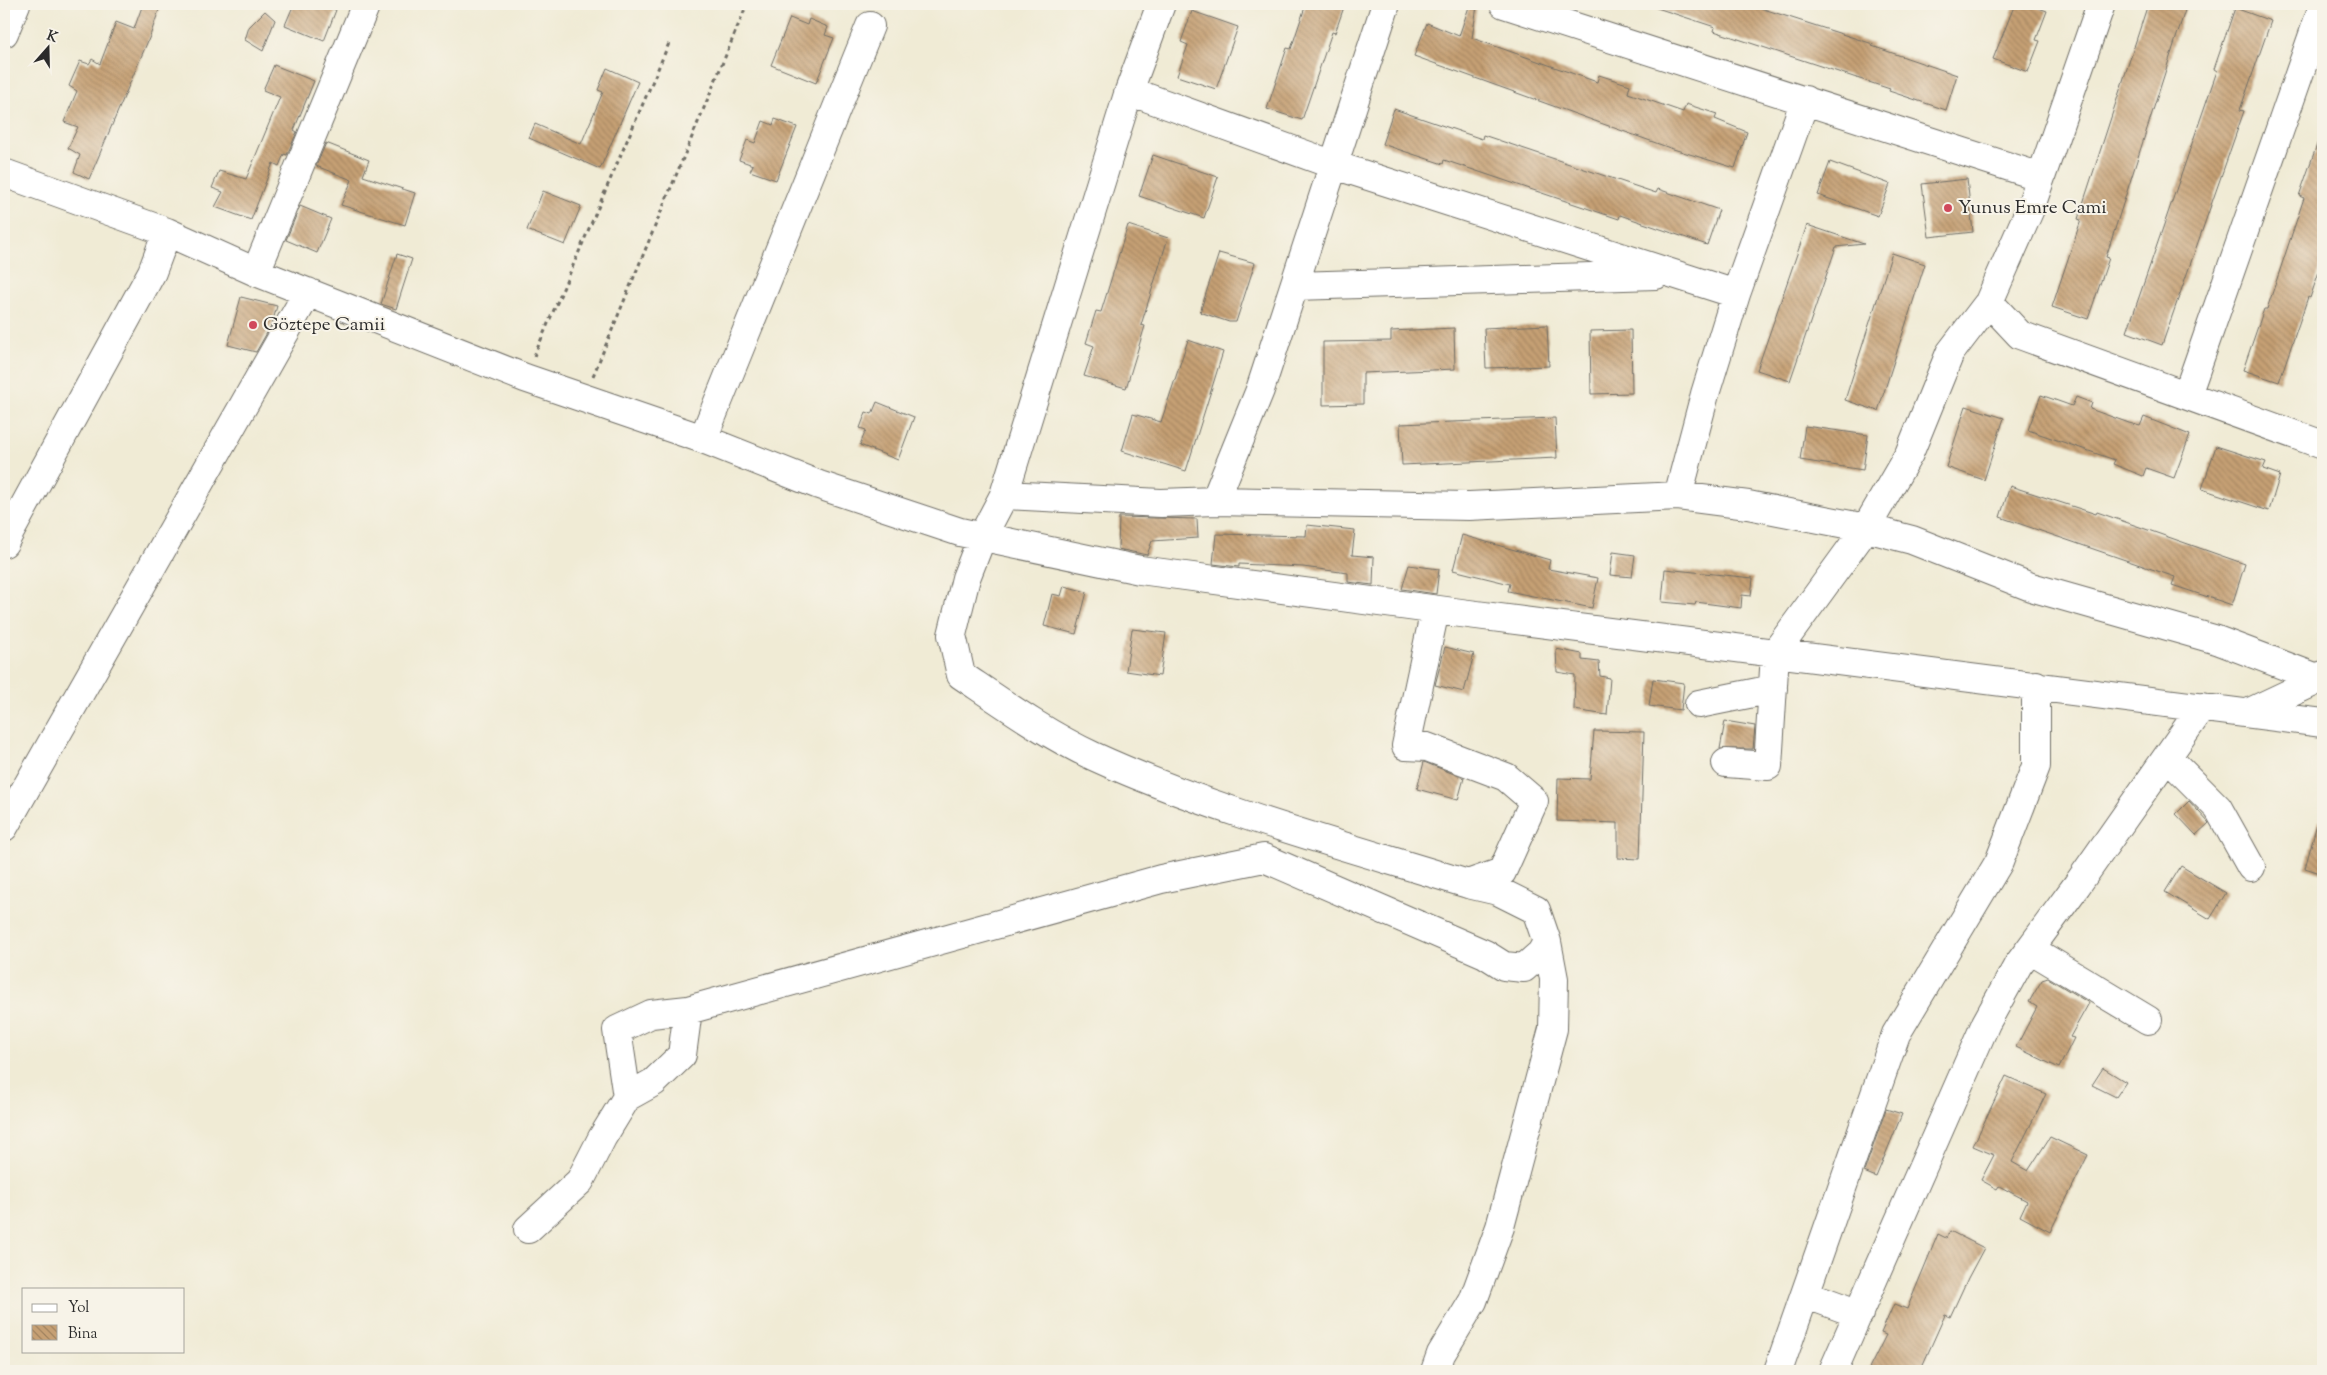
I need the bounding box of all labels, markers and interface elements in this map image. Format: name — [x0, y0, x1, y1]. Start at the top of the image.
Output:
north arrow — [22, 22, 72, 72]
text: K — [44, 27, 61, 49]
place label: Yunus Emre Cami — [1958, 195, 2107, 222]
marker: Yunus Emre Cami — [1942, 202, 1954, 214]
place label: Göztepe Camii — [263, 312, 385, 339]
marker: Göztepe Camii — [247, 319, 259, 331]
legend — [22, 1288, 185, 1352]
text: Yol — [68, 1298, 90, 1319]
text: Bina — [68, 1324, 98, 1345]

